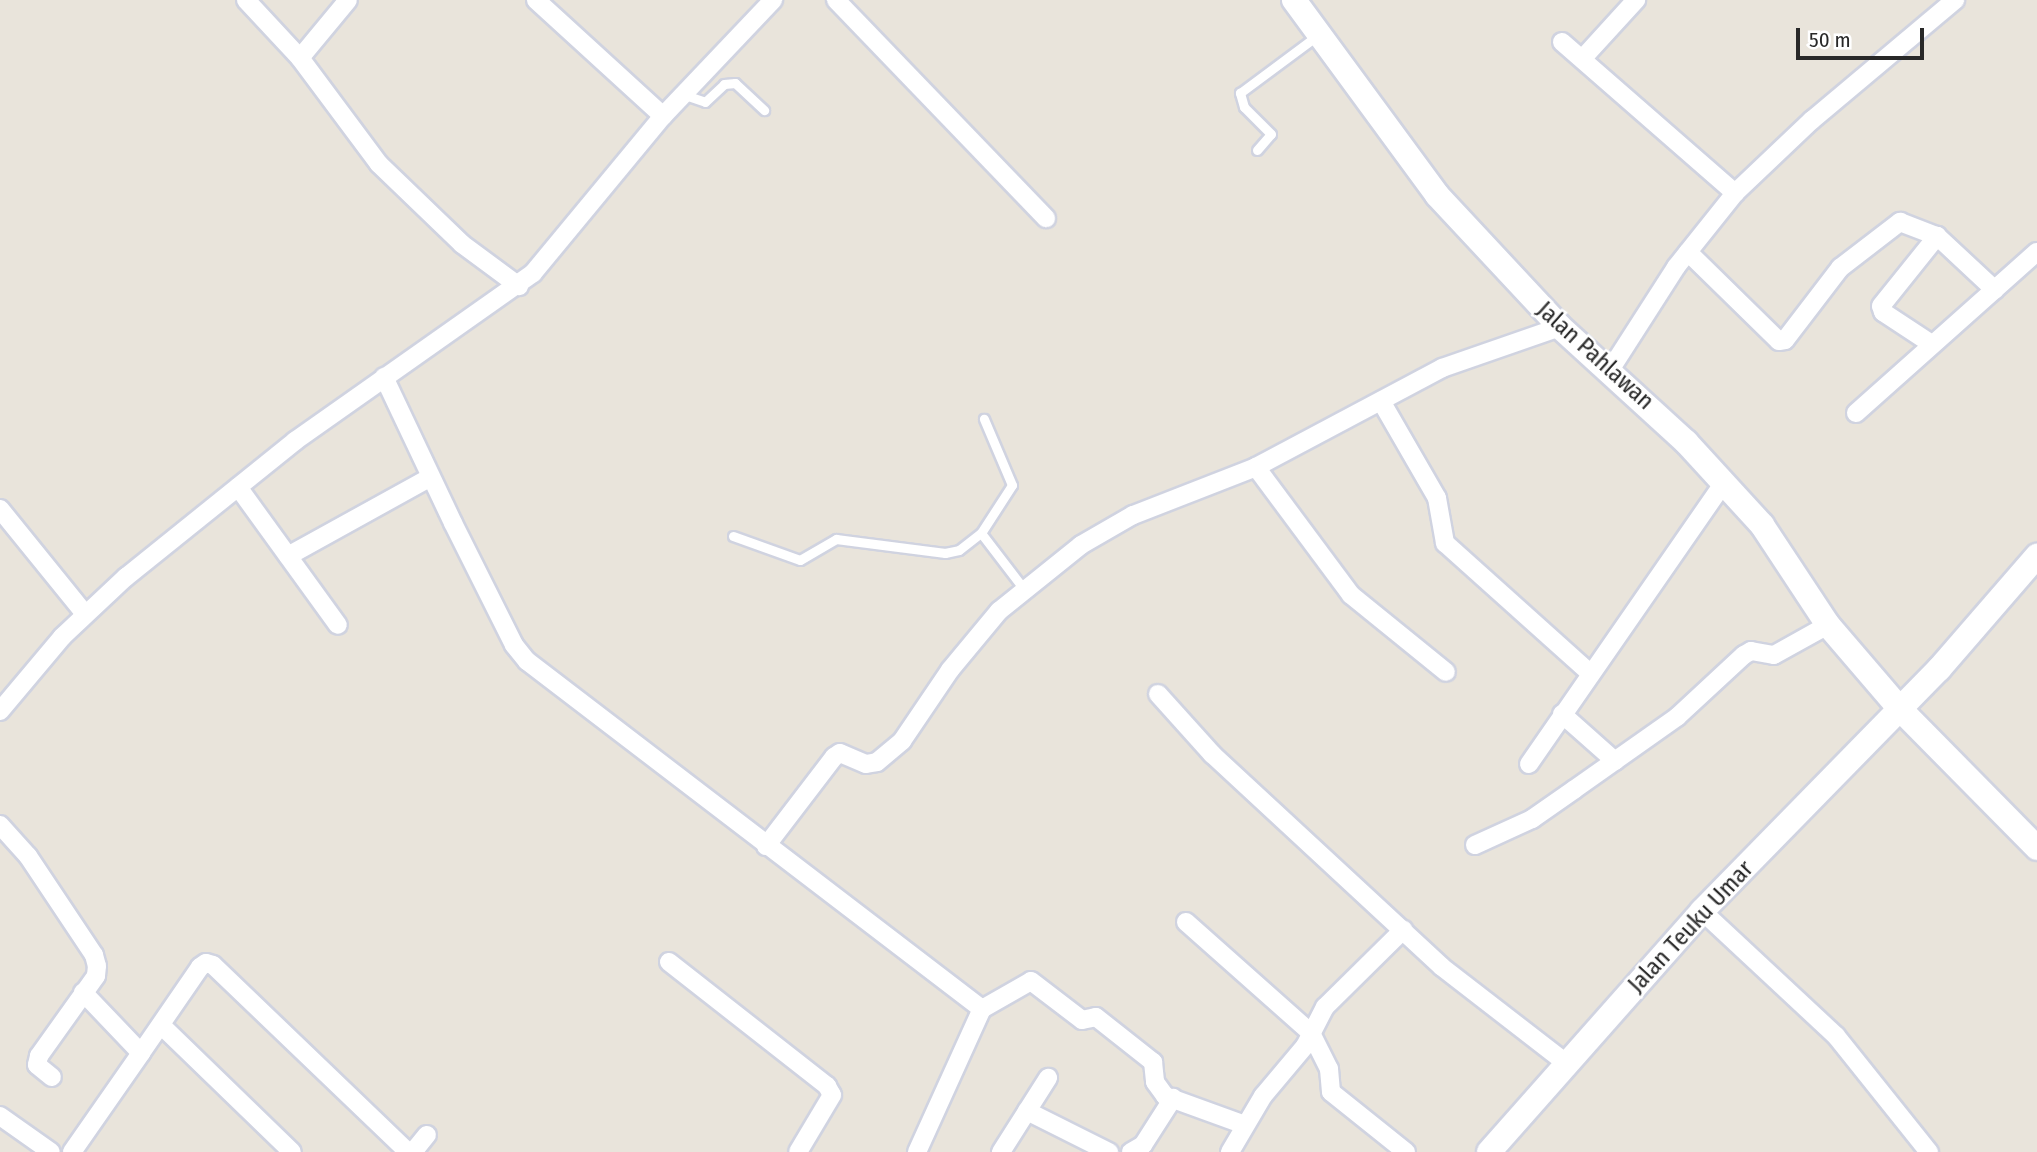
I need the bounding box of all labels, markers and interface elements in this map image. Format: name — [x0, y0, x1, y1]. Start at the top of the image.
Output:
scale bar — [1799, 14, 1927, 58]
text: 50 m — [1809, 27, 1851, 53]
street label: Jalan Pahlawan — [1530, 296, 1660, 416]
street label: Jalan Teuku Umar — [1622, 855, 1760, 999]

